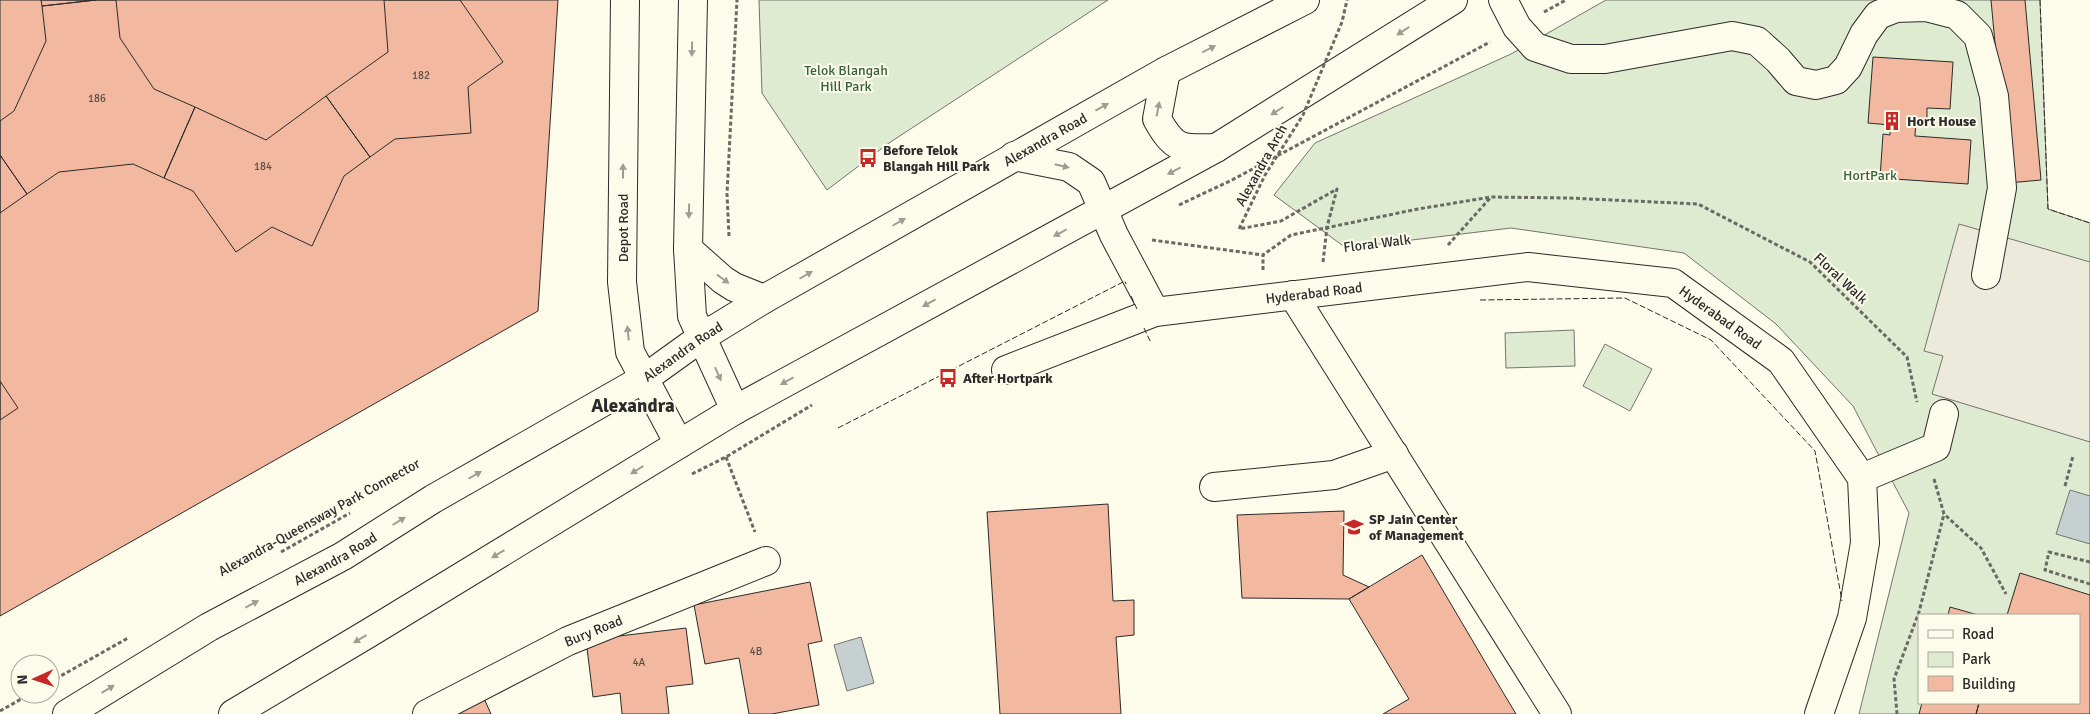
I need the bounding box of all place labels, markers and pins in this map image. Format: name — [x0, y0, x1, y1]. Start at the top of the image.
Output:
building icon: Hort House — [1881, 110, 1903, 132]
place label: Hort House — [1907, 113, 1976, 130]
place label: Before Telok Blangah Hill Park — [883, 142, 990, 175]
bus stop icon: Before Telok Blangah Hill Park — [857, 147, 879, 169]
bus stop icon: After Hortpark — [937, 367, 959, 389]
place label: After Hortpark — [963, 370, 1053, 387]
place label: SP Jain Center of Management — [1369, 511, 1464, 544]
school or university icon: SP Jain Center of Management — [1343, 516, 1365, 538]

